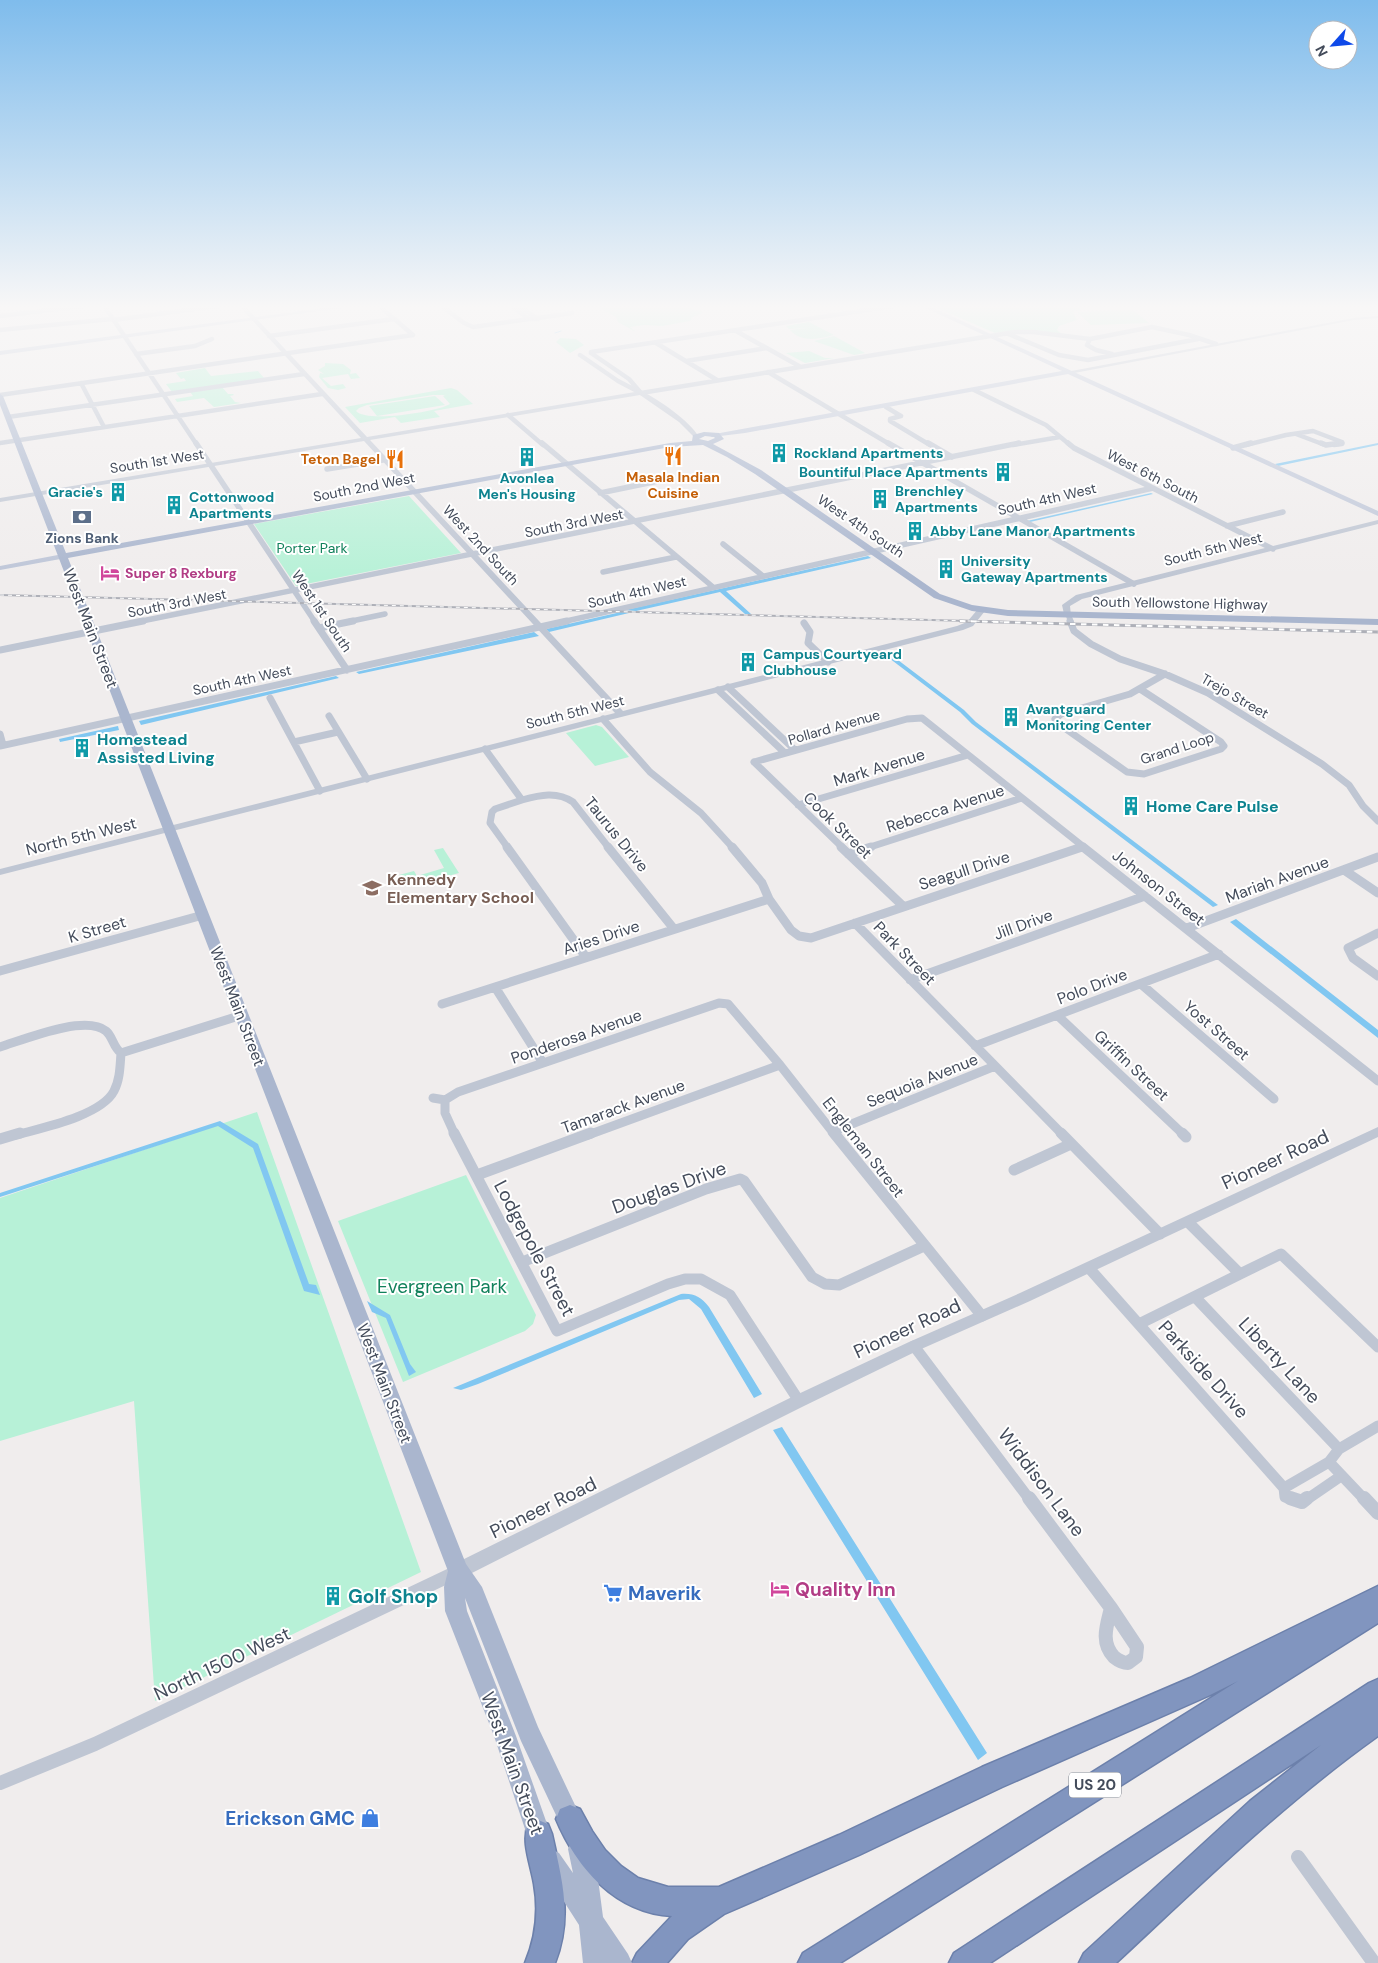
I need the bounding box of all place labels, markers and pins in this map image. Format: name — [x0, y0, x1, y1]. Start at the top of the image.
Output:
building icon: Rockland Apartments — [768, 442, 790, 464]
place label: Rockland Apartments — [794, 444, 943, 462]
restaurant icon: Masala Indian Cuisine — [662, 445, 684, 467]
building icon: Avonlea Men's Housing — [516, 446, 538, 468]
restaurant icon: Teton Bagel — [384, 448, 406, 470]
place label: Teton Bagel — [301, 450, 380, 468]
building icon: Bountiful Place Apartments — [992, 461, 1014, 483]
place label: Bountiful Place Apartments — [799, 463, 988, 481]
place label: Masala Indian Cuisine — [626, 468, 720, 502]
place label: Avonlea Men's Housing — [478, 469, 576, 503]
building icon: Gracie's — [107, 481, 129, 503]
place label: Brenchley Apartments — [895, 482, 978, 516]
place label: Gracie's — [48, 483, 103, 501]
place label: Cottonwood Apartments — [189, 488, 274, 522]
building icon: Brenchley Apartments — [869, 488, 891, 510]
building icon: Cottonwood Apartments — [163, 494, 185, 516]
bank icon: Zions Bank — [71, 506, 93, 528]
building icon: Abby Lane Manor Apartments — [904, 520, 926, 542]
place label: Abby Lane Manor Apartments — [930, 522, 1135, 540]
place label: Zions Bank — [45, 529, 119, 547]
place label: University Gateway Apartments — [961, 552, 1108, 586]
building icon: University Gateway Apartments — [935, 558, 957, 580]
hotel icon: Super 8 Rexburg — [99, 562, 121, 584]
place label: Super 8 Rexburg — [125, 564, 237, 582]
place label: Campus Courtyeard Clubhouse — [763, 645, 902, 679]
building icon: Campus Courtyeard Clubhouse — [737, 651, 759, 673]
place label: Avantguard Monitoring Center — [1026, 700, 1151, 734]
building icon: Avantguard Monitoring Center — [1000, 706, 1022, 728]
place label: Homestead Assisted Living — [97, 729, 215, 768]
building icon: Homestead Assisted Living — [71, 737, 93, 759]
building icon: Home Care Pulse — [1120, 795, 1142, 817]
place label: Home Care Pulse — [1146, 796, 1279, 817]
place label: Kennedy Elementary School — [387, 869, 534, 908]
school or university icon: Kennedy Elementary School — [361, 877, 383, 899]
place label: Quality Inn — [795, 1577, 896, 1602]
hotel icon: Quality Inn — [769, 1578, 791, 1600]
place label: Maverik — [628, 1581, 701, 1606]
supermarket icon: Maverik — [602, 1582, 624, 1604]
place label: Golf Shop — [348, 1584, 438, 1609]
building icon: Golf Shop — [322, 1585, 344, 1607]
place label: Erickson GMC — [225, 1806, 355, 1831]
shop icon: Erickson GMC — [359, 1807, 381, 1829]

